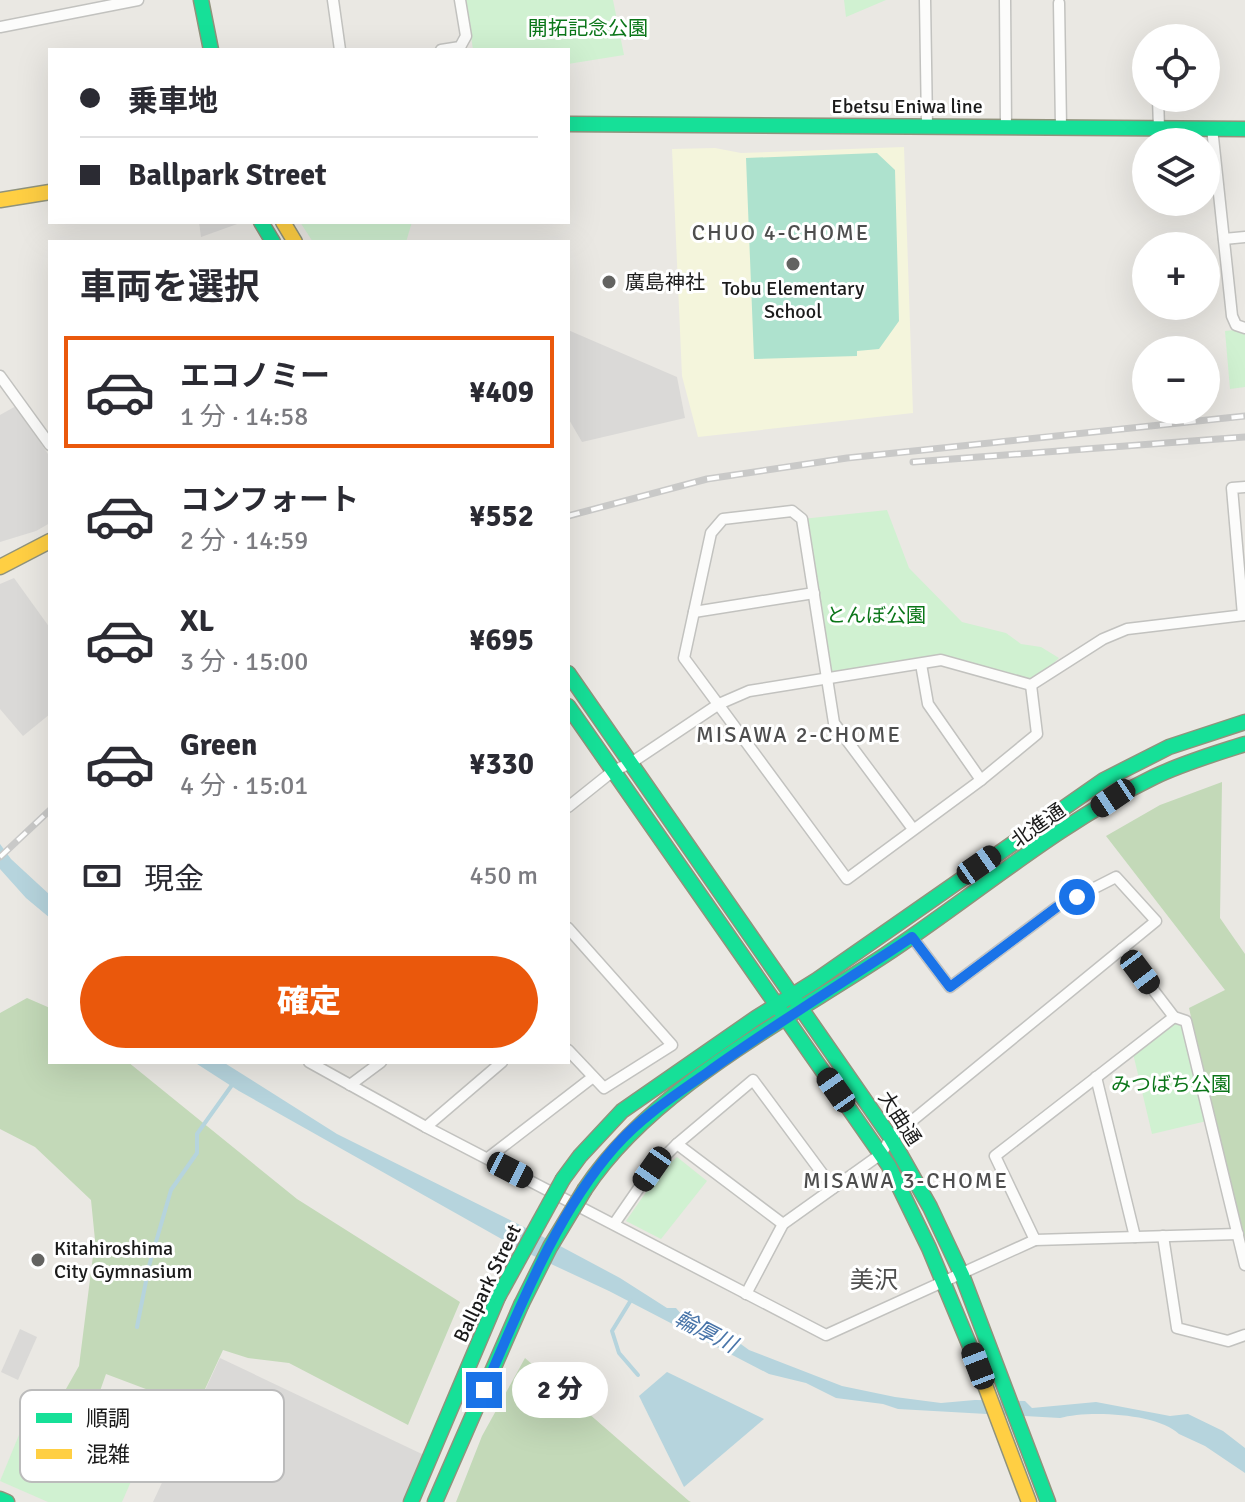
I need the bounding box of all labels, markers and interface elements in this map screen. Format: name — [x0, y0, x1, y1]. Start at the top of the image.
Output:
park label: 開拓記念公園 — [528, 16, 648, 41]
map controls — [1132, 24, 1220, 424]
button: locate — [1132, 24, 1220, 112]
text: 乗車地 — [128, 83, 218, 120]
street label: Ebetsu Eniwa line — [831, 94, 983, 119]
button: layers — [1132, 128, 1220, 216]
text: Ballpark Street — [128, 157, 326, 194]
district label: CHUO 4-CHOME — [692, 219, 870, 246]
button: + — [1132, 232, 1220, 320]
marker: Tobu Elementary School — [784, 255, 802, 273]
text: 車両を選択 — [80, 265, 260, 310]
place label: 廣島神社 — [625, 270, 705, 295]
marker: 廣島神社 — [600, 273, 618, 291]
place label: Tobu Elementary School — [722, 276, 865, 324]
button: − — [1132, 336, 1220, 424]
icon: car — [84, 356, 156, 428]
text: エコノミー — [180, 358, 330, 395]
text: ¥409 — [469, 374, 534, 411]
text: 1 分 · 14:58 — [180, 401, 308, 433]
icon: car — [84, 480, 156, 552]
text: コンフォート — [180, 482, 359, 519]
text: ¥552 — [469, 498, 534, 535]
text: 2 分 · 14:59 — [180, 525, 308, 557]
text: XL — [180, 603, 214, 640]
park label: とんぼ公園 — [826, 603, 926, 628]
icon: car — [84, 604, 156, 676]
text: ¥695 — [469, 622, 534, 659]
text: 3 分 · 15:00 — [180, 646, 308, 678]
district label: MISAWA 2-CHOME — [696, 721, 902, 748]
text: Green — [180, 727, 257, 764]
icon: car — [84, 728, 156, 800]
text: ¥330 — [469, 746, 534, 783]
text: 4 分 · 15:01 — [180, 770, 308, 802]
car — [1086, 775, 1140, 821]
street label: 北進通 — [1007, 798, 1070, 853]
car — [952, 841, 1006, 889]
icon: cash — [80, 854, 124, 898]
text: 450 m — [469, 860, 538, 892]
text: 現金 — [144, 861, 204, 898]
route start — [1059, 879, 1095, 915]
car — [1116, 946, 1164, 998]
button: 確定 — [80, 956, 538, 1048]
car — [812, 1063, 860, 1117]
park label: みつばち公園 — [1111, 1072, 1231, 1097]
street label: 大曲通 — [873, 1086, 926, 1150]
car — [628, 1142, 676, 1196]
car — [483, 1148, 537, 1192]
district label: MISAWA 3-CHOME — [803, 1167, 1009, 1194]
street label: Ballpark Street — [448, 1220, 527, 1346]
place label: Kitahiroshima City Gymnasium — [54, 1236, 192, 1284]
marker: Kitahiroshima City Gymnasium — [29, 1251, 47, 1269]
district label: 美沢 — [850, 1265, 898, 1295]
water label: 輪厚川 — [670, 1304, 743, 1359]
car — [958, 1339, 998, 1393]
callout: 2 分 — [512, 1362, 608, 1418]
route end — [466, 1372, 502, 1408]
text: 2 分 — [537, 1374, 583, 1406]
legend — [20, 1390, 284, 1482]
text: 順調 — [86, 1405, 130, 1432]
text: 混雑 — [86, 1441, 130, 1468]

